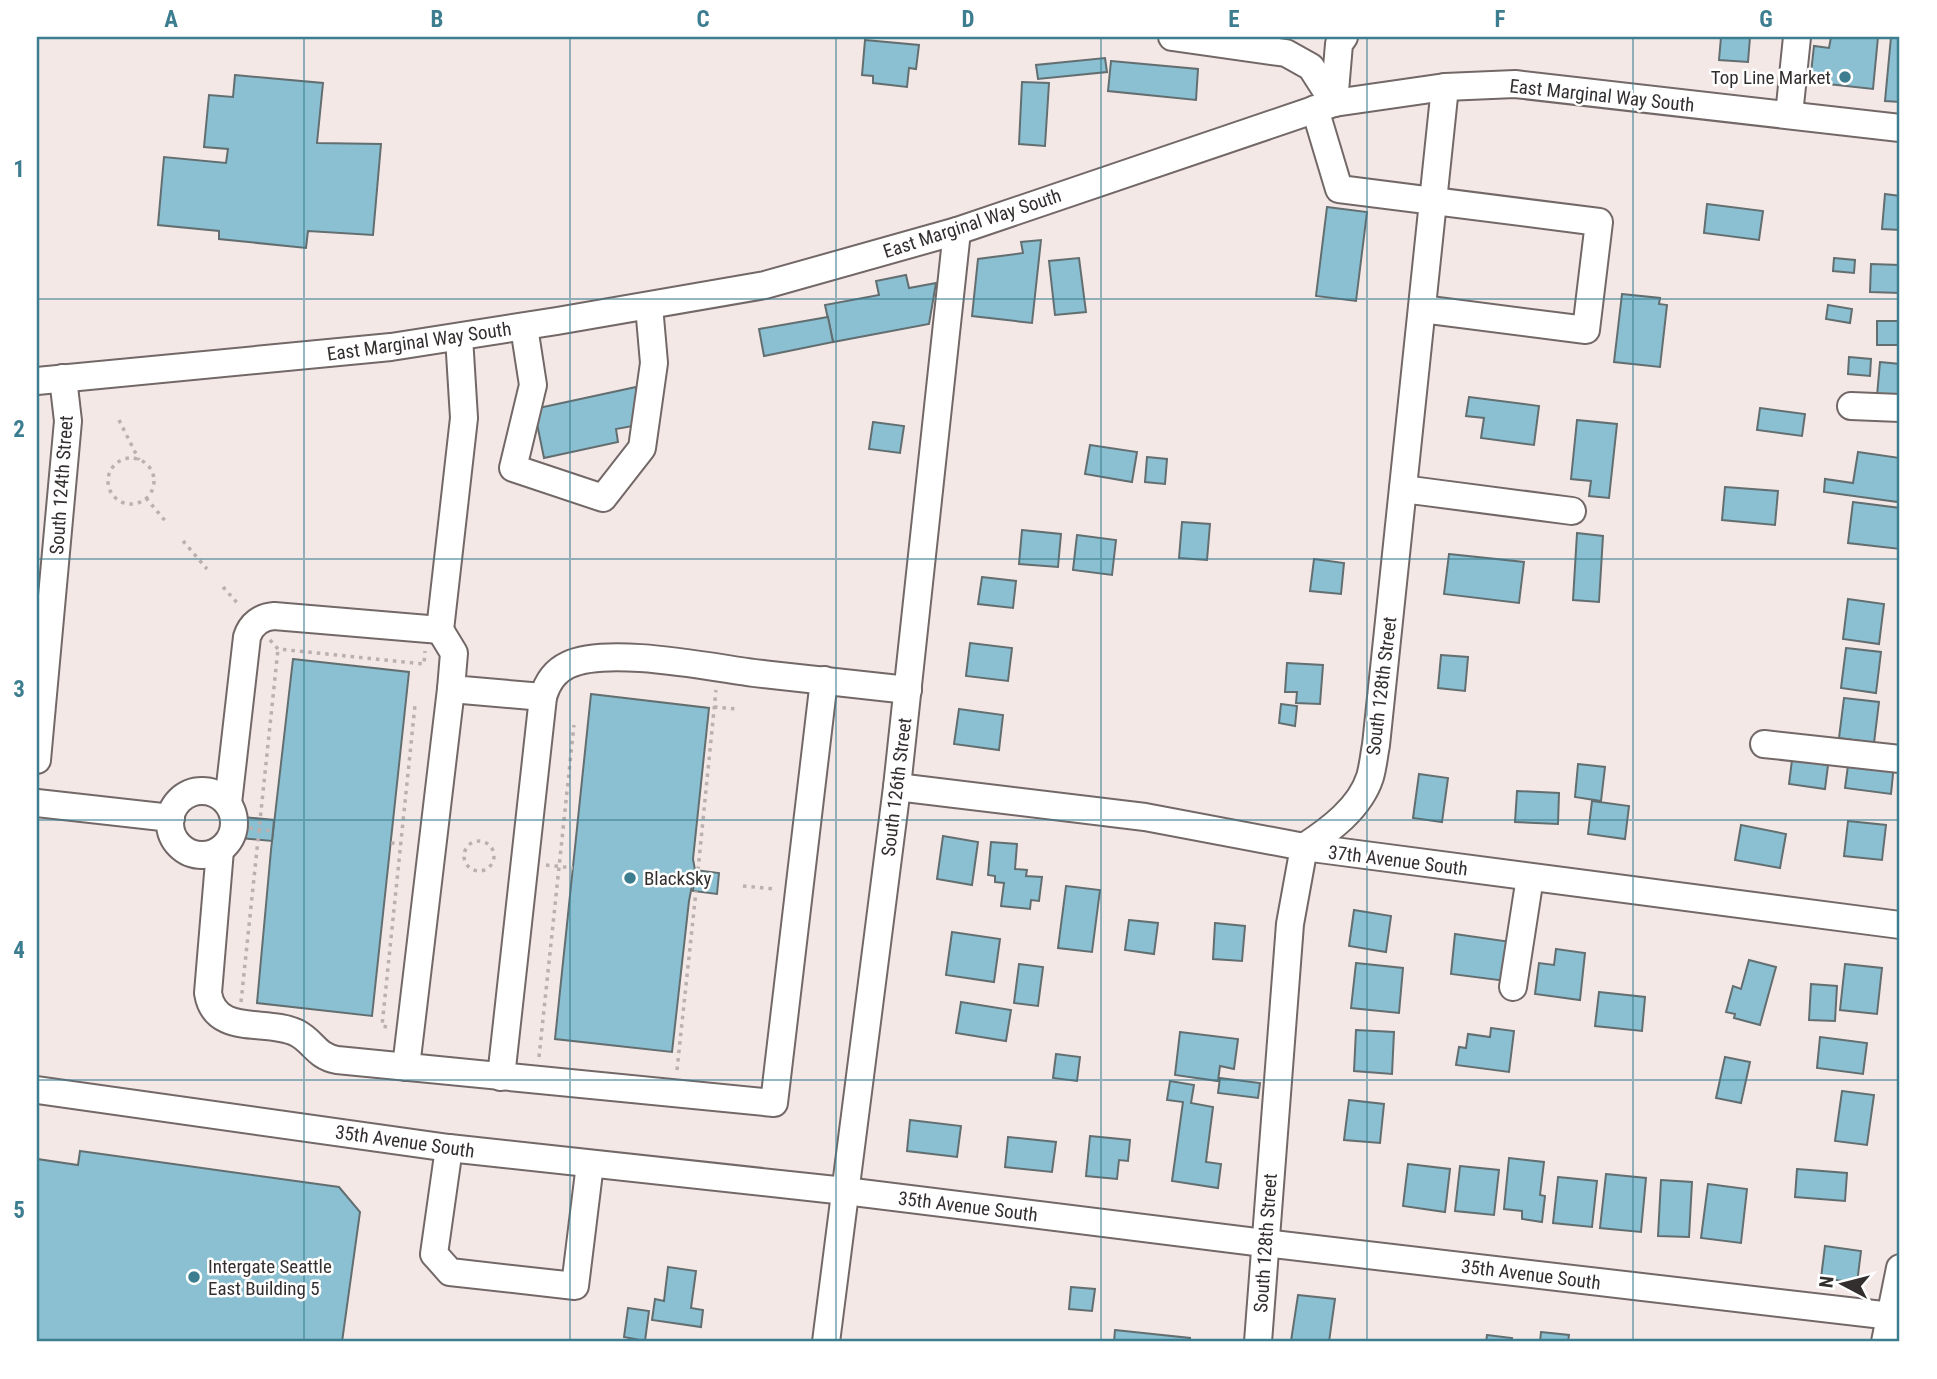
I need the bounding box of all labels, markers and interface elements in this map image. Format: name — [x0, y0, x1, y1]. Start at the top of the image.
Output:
text: A — [164, 6, 178, 33]
text: B — [431, 6, 443, 33]
text: C — [696, 6, 710, 33]
text: D — [962, 6, 975, 33]
text: E — [1228, 6, 1240, 33]
text: F — [1495, 6, 1506, 33]
text: G — [1759, 6, 1773, 33]
place label: Top Line Market — [1711, 66, 1831, 89]
marker: Top Line Market — [1837, 69, 1853, 85]
street label: East Marginal Way South — [1508, 74, 1696, 117]
text: 1 — [13, 156, 25, 183]
street label: East Marginal Way South — [880, 184, 1064, 263]
street label: East Marginal Way South — [325, 317, 513, 366]
street label: South 124th Street — [45, 415, 78, 555]
text: 2 — [13, 416, 25, 443]
street label: South 128th Street — [1362, 615, 1401, 757]
text: 3 — [13, 676, 25, 703]
street label: South 126th Street — [877, 716, 916, 858]
street label: 37th Avenue South — [1327, 841, 1469, 880]
place label: BlackSky — [644, 867, 712, 890]
marker: BlackSky — [622, 870, 638, 886]
text: 4 — [13, 937, 25, 964]
street label: 35th Avenue South — [334, 1120, 476, 1163]
street label: South 128th Street — [1249, 1173, 1282, 1313]
street label: 35th Avenue South — [897, 1187, 1039, 1226]
text: 5 — [13, 1197, 25, 1224]
north arrow — [1808, 1250, 1878, 1320]
place label: Intergate Seattle East Building 5 — [208, 1255, 332, 1300]
street label: 35th Avenue South — [1460, 1255, 1602, 1294]
marker: Intergate Seattle East Building 5 — [186, 1269, 202, 1285]
text: N — [1814, 1275, 1839, 1289]

